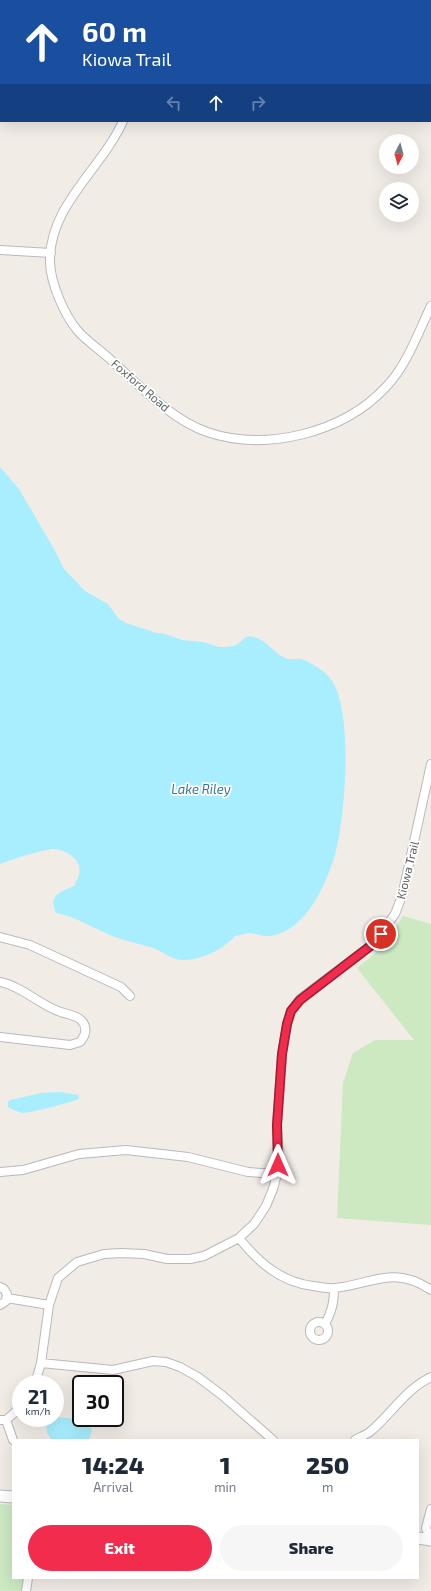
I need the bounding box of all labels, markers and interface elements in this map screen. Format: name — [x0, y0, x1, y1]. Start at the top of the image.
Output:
text: 60 m — [82, 14, 147, 48]
icon: ahead — [16, 16, 68, 68]
text: Kiowa Trail — [82, 48, 171, 70]
icon: left — [163, 92, 185, 114]
icon: ahead — [205, 92, 227, 114]
icon: right — [247, 92, 269, 114]
north arrow — [379, 134, 419, 174]
map controls — [379, 134, 419, 222]
button: layers — [379, 182, 419, 222]
street label: Foxford Road — [109, 356, 173, 414]
water label: Lake Riley — [171, 781, 231, 797]
street label: Kiowa Trail — [393, 839, 421, 901]
pin — [364, 917, 398, 951]
icon: arrive — [370, 923, 392, 945]
position arrow — [257, 1144, 299, 1186]
speed limit sign: 30 — [72, 1375, 124, 1427]
text: 21 — [28, 1384, 48, 1408]
text: km/h — [26, 1405, 50, 1417]
text: 14:24 — [82, 1450, 144, 1479]
text: 1 — [220, 1450, 231, 1479]
text: 250 — [306, 1450, 349, 1479]
text: Arrival — [93, 1479, 133, 1495]
text: min — [214, 1479, 236, 1495]
text: m — [322, 1479, 333, 1495]
button: Exit — [28, 1525, 212, 1571]
button: Share — [220, 1525, 403, 1571]

